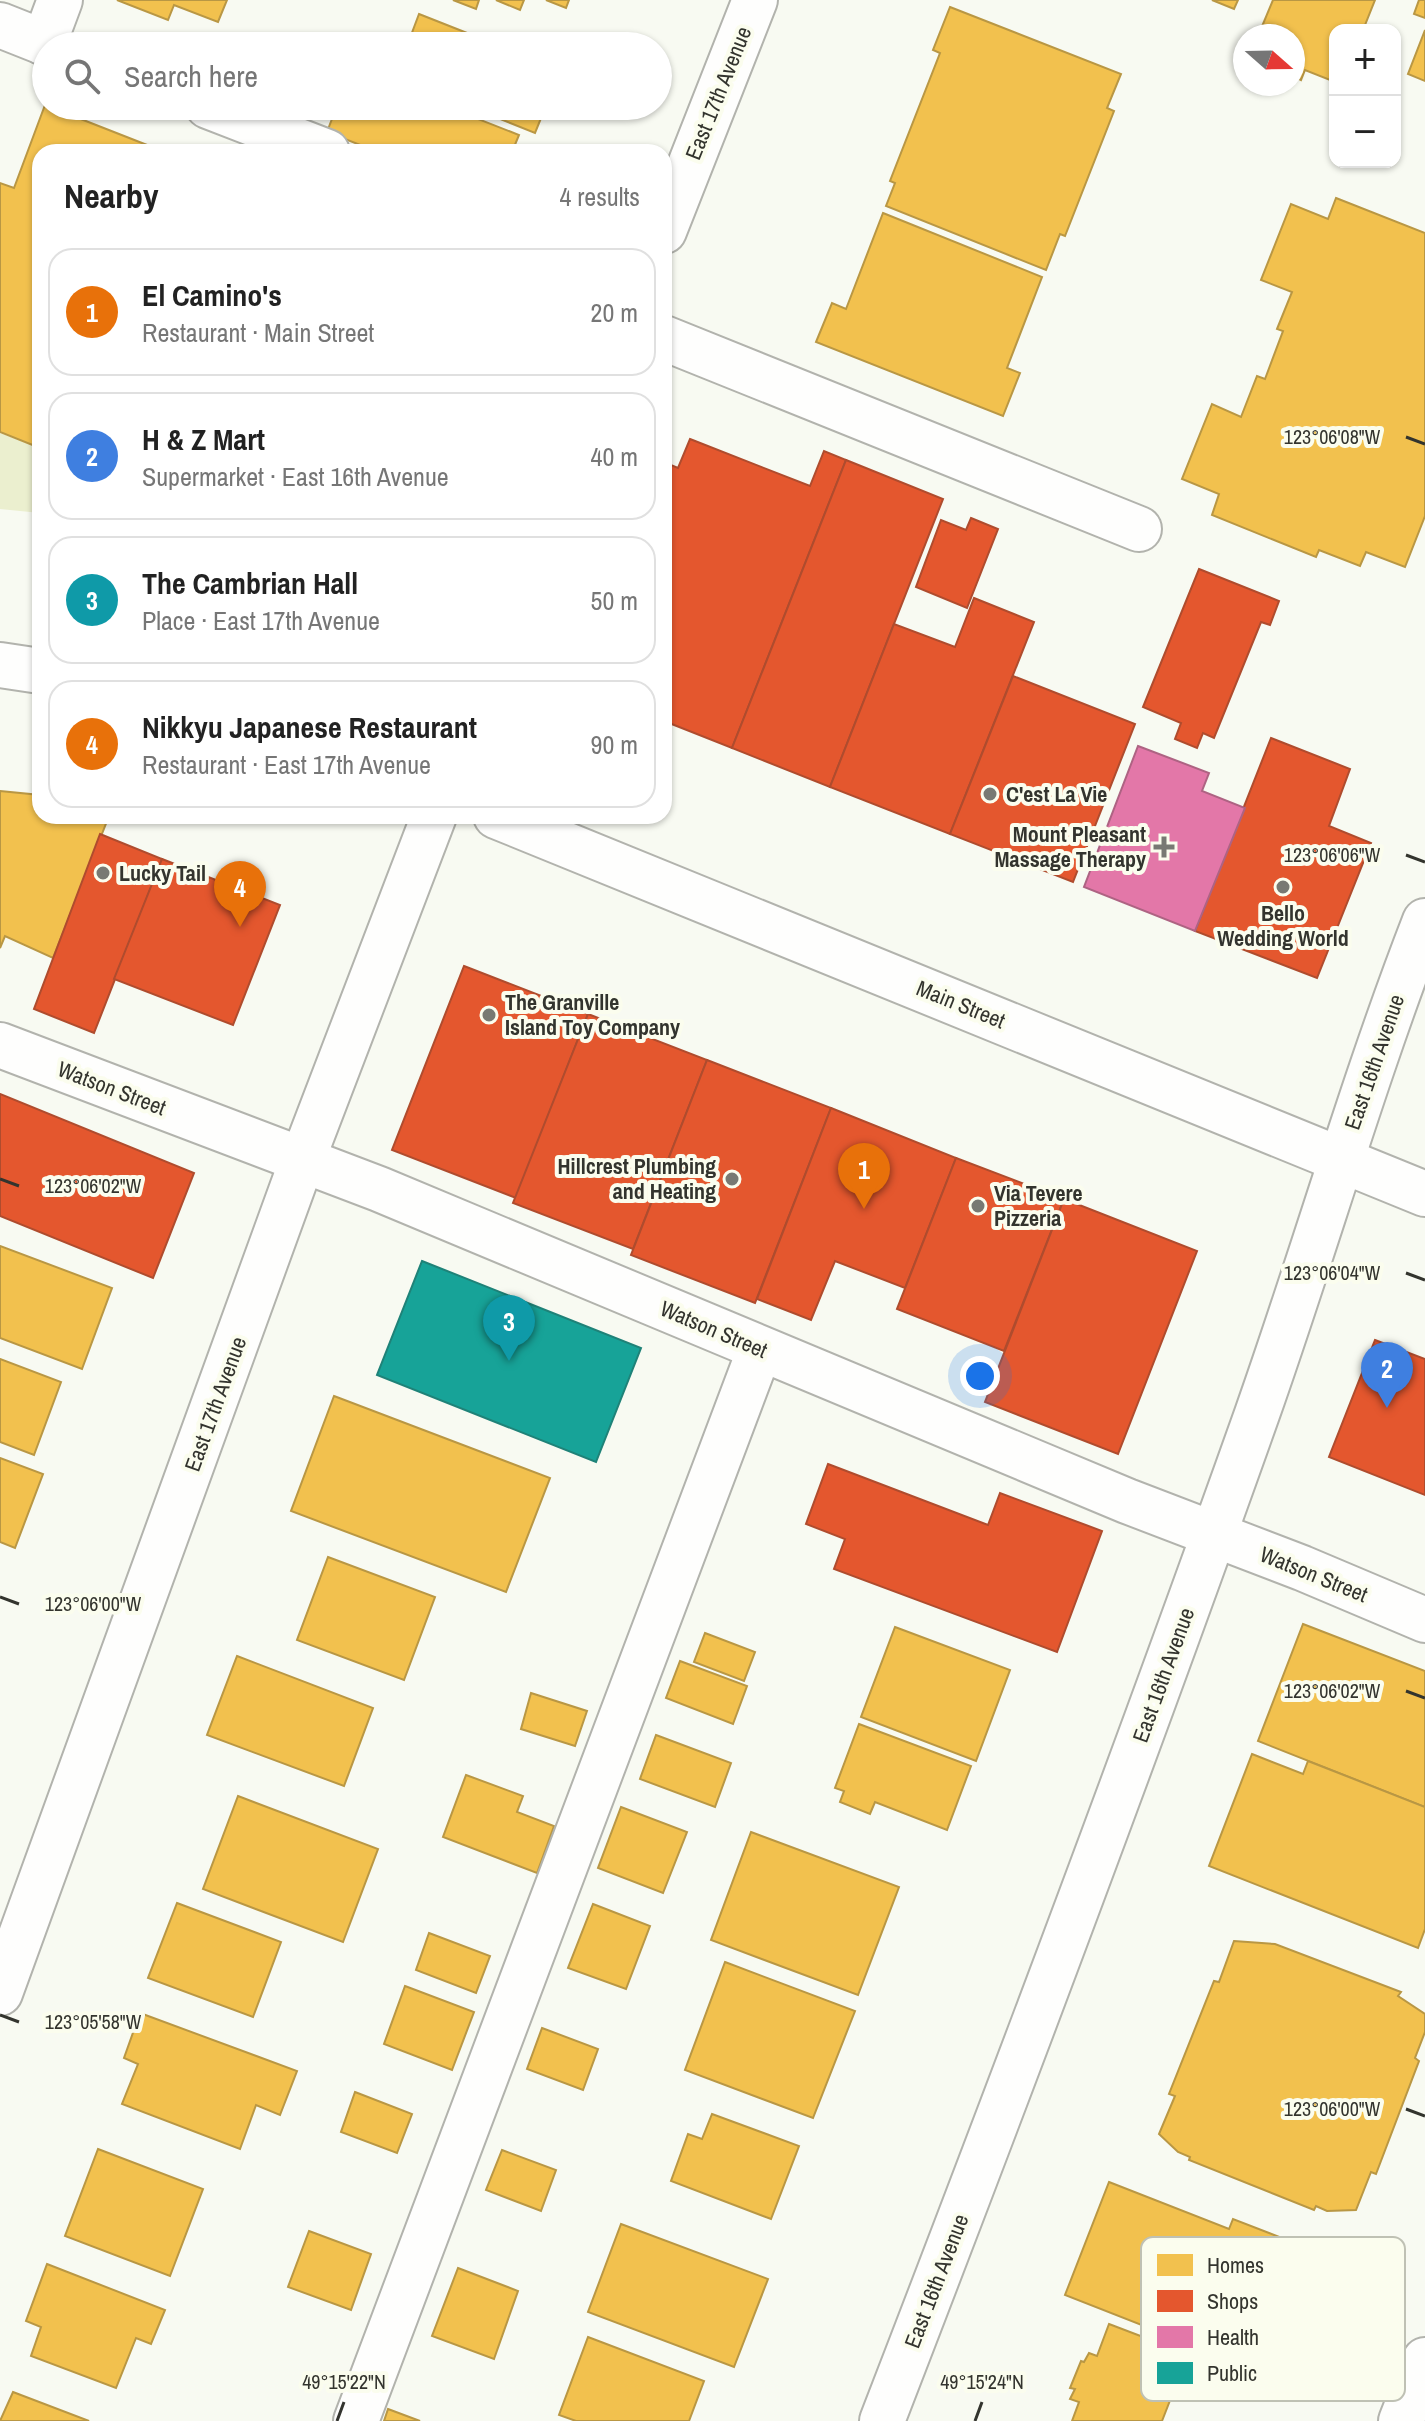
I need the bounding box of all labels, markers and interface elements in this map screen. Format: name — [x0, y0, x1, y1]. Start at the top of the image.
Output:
street label: East 17th Avenue — [678, 22, 758, 164]
north arrow — [1233, 24, 1305, 96]
map controls — [1329, 24, 1401, 168]
button: + — [1329, 24, 1401, 96]
search box — [32, 32, 672, 120]
icon: search — [60, 54, 104, 98]
text: Search here — [124, 56, 258, 96]
button: − — [1329, 96, 1401, 168]
text: Nearby — [64, 173, 159, 219]
text: 4 results — [559, 179, 640, 214]
text: El Camino's — [142, 275, 282, 315]
text: 1 — [86, 295, 98, 330]
text: 20 m — [591, 295, 638, 330]
text: Restaurant · Main Street — [142, 315, 374, 350]
text: H & Z Mart — [142, 419, 265, 459]
text: 123°06'08"W — [1284, 423, 1381, 450]
text: 2 — [86, 439, 98, 474]
text: 40 m — [591, 439, 638, 474]
text: Supermarket · East 16th Avenue — [142, 459, 449, 494]
text: The Cambrian Hall — [142, 563, 358, 603]
text: 3 — [86, 583, 98, 618]
text: 50 m — [591, 583, 638, 618]
text: Place · East 17th Avenue — [142, 603, 380, 638]
text: Nikkyu Japanese Restaurant — [142, 707, 477, 747]
text: 4 — [86, 727, 98, 762]
text: 90 m — [591, 727, 638, 762]
text: Restaurant · East 17th Avenue — [142, 747, 431, 782]
place label: C'est La Vie — [1006, 779, 1107, 809]
marker: C'est La Vie — [981, 785, 999, 803]
place label: Mount Pleasant Massage Therapy — [995, 819, 1146, 874]
marker: Mount Pleasant Massage Therapy — [1153, 836, 1175, 858]
text: 123°06'06"W — [1284, 841, 1381, 868]
place label: Lucky Tail — [119, 858, 206, 888]
pin: 4 — [214, 861, 266, 927]
marker: Lucky Tail — [94, 864, 112, 882]
marker: Bello Wedding World — [1274, 878, 1292, 896]
place label: Bello Wedding World — [1217, 898, 1349, 953]
street label: Main Street — [912, 973, 1010, 1035]
place label: The Granville Island Toy Company — [505, 987, 680, 1042]
street label: East 16th Avenue — [1337, 990, 1411, 1134]
marker: The Granville Island Toy Company — [480, 1006, 498, 1024]
street label: Watson Street — [54, 1054, 170, 1122]
pin: 1 — [838, 1143, 890, 1209]
place label: Hillcrest Plumbing and Heating — [558, 1151, 716, 1206]
marker: Hillcrest Plumbing and Heating — [723, 1170, 741, 1188]
text: 123°06'02"W — [45, 1172, 142, 1199]
place label: Via Tevere Pizzeria — [994, 1178, 1083, 1233]
marker: Via Tevere Pizzeria — [969, 1197, 987, 1215]
text: 123°06'04"W — [1284, 1259, 1381, 1286]
street label: Watson Street — [656, 1293, 772, 1365]
pin: 3 — [483, 1295, 535, 1361]
street label: East 17th Avenue — [177, 1333, 253, 1475]
pin: 2 — [1361, 1342, 1413, 1408]
your location — [960, 1356, 1000, 1396]
street label: Watson Street — [1256, 1539, 1372, 1609]
text: 123°06'00"W — [45, 1590, 142, 1617]
street label: East 16th Avenue — [1125, 1604, 1201, 1746]
text: 123°06'02"W — [1284, 1677, 1381, 1704]
text: 123°05'58"W — [45, 2008, 142, 2035]
text: 123°06'00"W — [1284, 2095, 1381, 2122]
street label: East 16th Avenue — [897, 2210, 975, 2352]
legend — [1141, 2237, 1405, 2401]
text: Homes — [1207, 2250, 1264, 2280]
text: Shops — [1207, 2286, 1258, 2316]
text: Health — [1207, 2322, 1259, 2352]
text: Public — [1207, 2358, 1257, 2388]
text: 49°15'22"N — [302, 2368, 386, 2395]
text: 49°15'24"N — [940, 2368, 1024, 2395]

